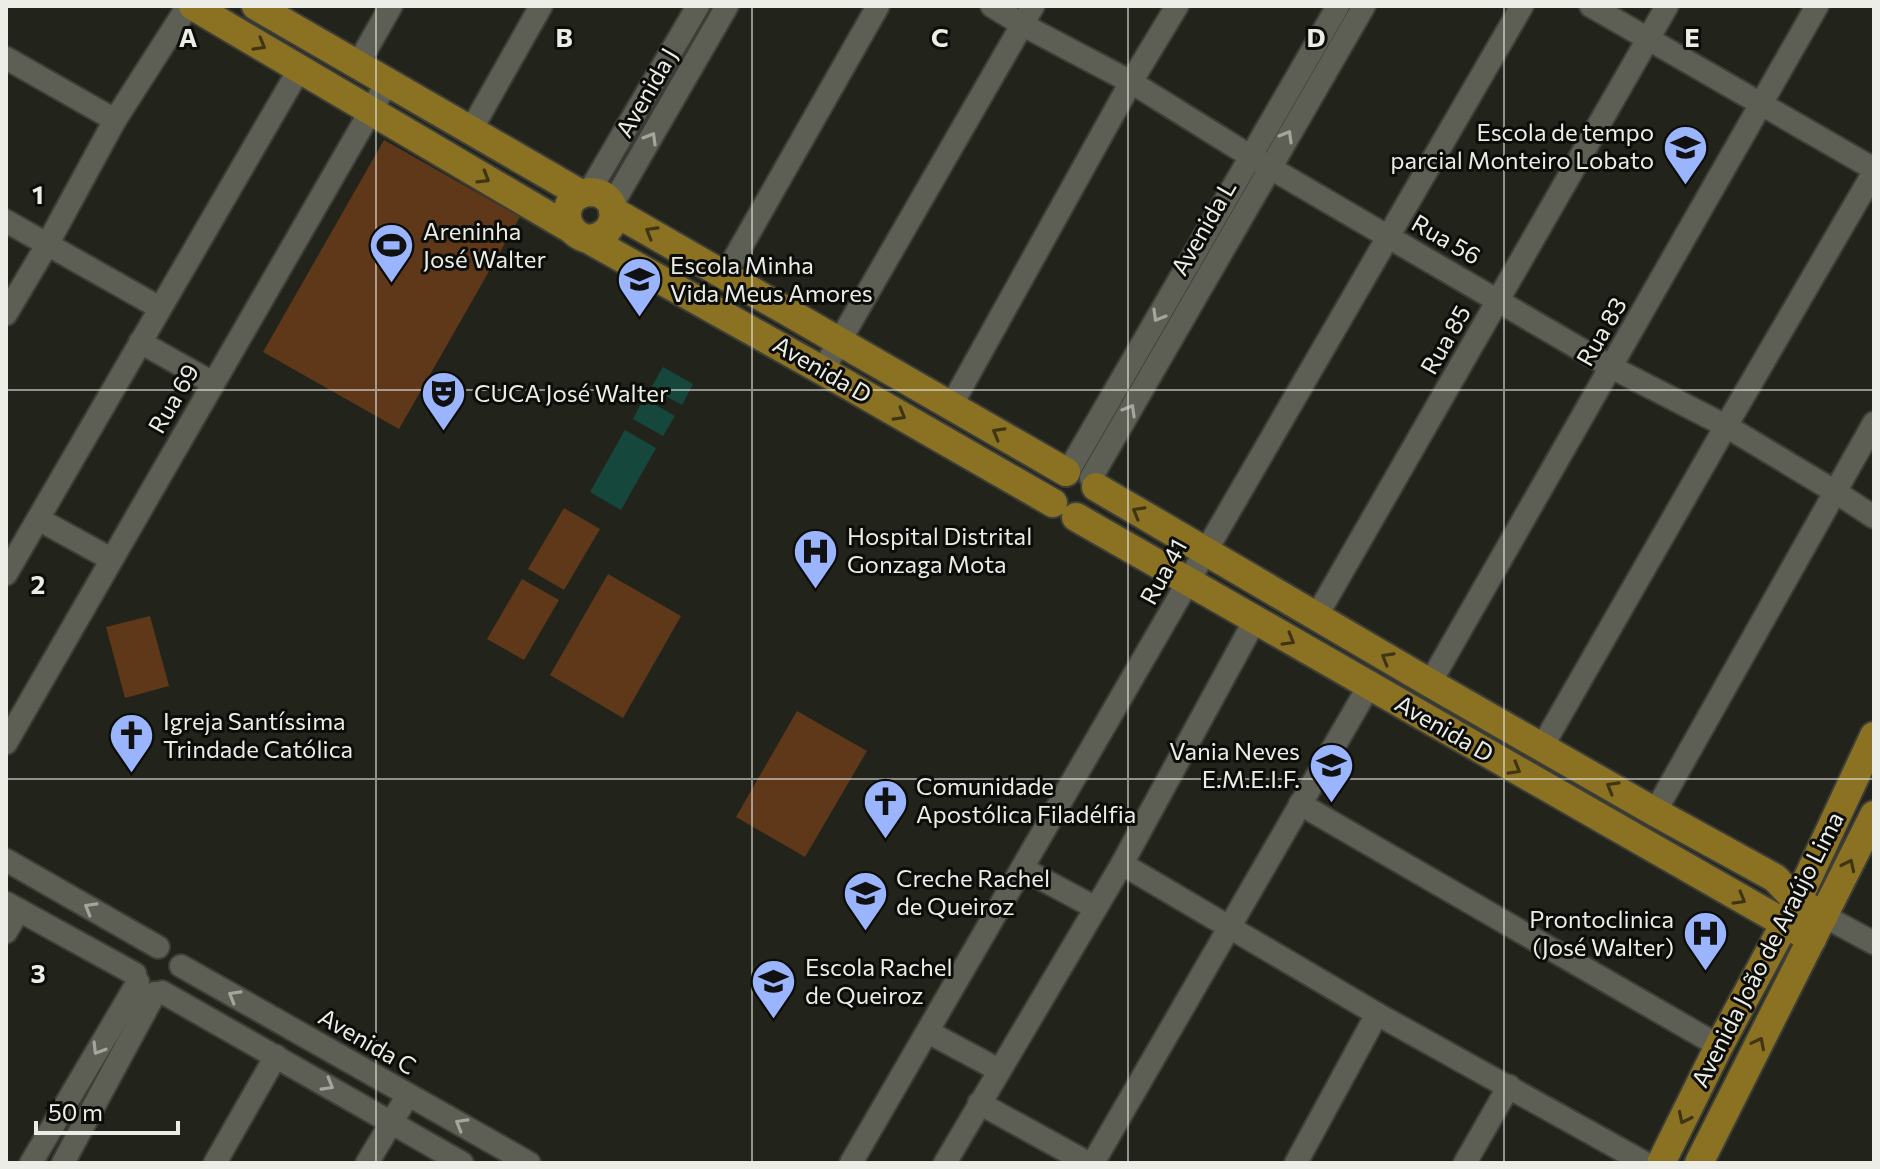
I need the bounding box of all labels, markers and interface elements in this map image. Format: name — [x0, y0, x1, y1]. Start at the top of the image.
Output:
text: A — [179, 21, 198, 52]
text: B — [555, 21, 573, 52]
text: C — [931, 21, 949, 52]
text: D — [1306, 21, 1326, 52]
text: E — [1684, 21, 1700, 52]
one-way arrow — [252, 35, 266, 51]
street label: Avenida J — [609, 43, 683, 142]
place label: Escola de tempo parcial Monteiro Lobato — [1390, 117, 1654, 174]
school or university icon: Escola de tempo parcial Monteiro Lobato — [1661, 123, 1709, 186]
one-way arrow — [1277, 130, 1293, 145]
one-way arrow — [641, 132, 657, 147]
one-way arrow — [475, 168, 490, 183]
street label: Avenida L — [1164, 175, 1241, 280]
text: 1 — [32, 178, 44, 209]
street label: Rua 56 — [1407, 207, 1486, 270]
place label: Areninha José Walter — [423, 216, 546, 273]
sports icon: Areninha José Walter — [368, 222, 416, 285]
one-way arrow — [645, 226, 660, 242]
place label: Escola Minha Vida Meus Amores — [670, 250, 873, 307]
school or university icon: Escola Minha Vida Meus Amores — [615, 256, 663, 319]
street label: Rua 83 — [1569, 292, 1632, 371]
street label: Rua 85 — [1413, 300, 1476, 379]
one-way arrow — [1152, 307, 1168, 321]
street label: Avenida D — [768, 329, 877, 408]
street label: Rua 69 — [141, 358, 204, 438]
theatre icon: CUCA José Walter — [419, 370, 467, 433]
place label: CUCA José Walter — [474, 378, 669, 407]
one-way arrow — [1120, 404, 1136, 419]
one-way arrow — [891, 405, 906, 421]
one-way arrow — [992, 427, 1007, 443]
one-way arrow — [1132, 506, 1147, 522]
place label: Hospital Distrital Gonzaga Mota — [847, 521, 1032, 578]
hospital icon: Hospital Distrital Gonzaga Mota — [792, 527, 840, 590]
street label: Rua 41 — [1133, 533, 1192, 609]
text: 2 — [31, 568, 45, 599]
one-way arrow — [1280, 630, 1295, 646]
one-way arrow — [1381, 652, 1396, 668]
street label: Avenida D — [1390, 688, 1499, 767]
place label: Igreja Santíssima Trindade Católica — [163, 706, 353, 763]
church icon: Igreja Santíssima Trindade Católica — [108, 712, 156, 775]
place label: Vania Neves E.M.E.I.F. — [1169, 736, 1300, 793]
school or university icon: Vania Neves E.M.E.I.F. — [1307, 742, 1355, 805]
one-way arrow — [1506, 759, 1521, 775]
place label: Comunidade Apostólica Filadélfia — [916, 771, 1136, 828]
church icon: Comunidade Apostólica Filadélfia — [861, 777, 909, 840]
one-way arrow — [1606, 781, 1621, 797]
street label: Avenida João de Araújo Lima — [1684, 807, 1849, 1092]
one-way arrow — [1839, 859, 1855, 874]
place label: Creche Rachel de Queiroz — [896, 863, 1050, 920]
school or university icon: Creche Rachel de Queiroz — [841, 869, 889, 932]
one-way arrow — [1731, 889, 1746, 905]
one-way arrow — [84, 902, 99, 918]
place label: Prontoclinica (José Walter) — [1529, 904, 1674, 961]
hospital icon: Prontoclinica (José Walter) — [1681, 910, 1729, 973]
place label: Escola Rachel de Queiroz — [805, 952, 953, 1009]
text: 3 — [30, 957, 46, 988]
school or university icon: Escola Rachel de Queiroz — [750, 958, 798, 1021]
one-way arrow — [228, 991, 243, 1006]
street label: Avenida C — [314, 1001, 422, 1080]
one-way arrow — [1749, 1036, 1764, 1051]
one-way arrow — [92, 1040, 108, 1055]
one-way arrow — [319, 1076, 334, 1091]
scale bar — [36, 1085, 178, 1135]
text: 50 m — [48, 1097, 103, 1126]
one-way arrow — [1678, 1109, 1694, 1124]
one-way arrow — [455, 1119, 469, 1134]

